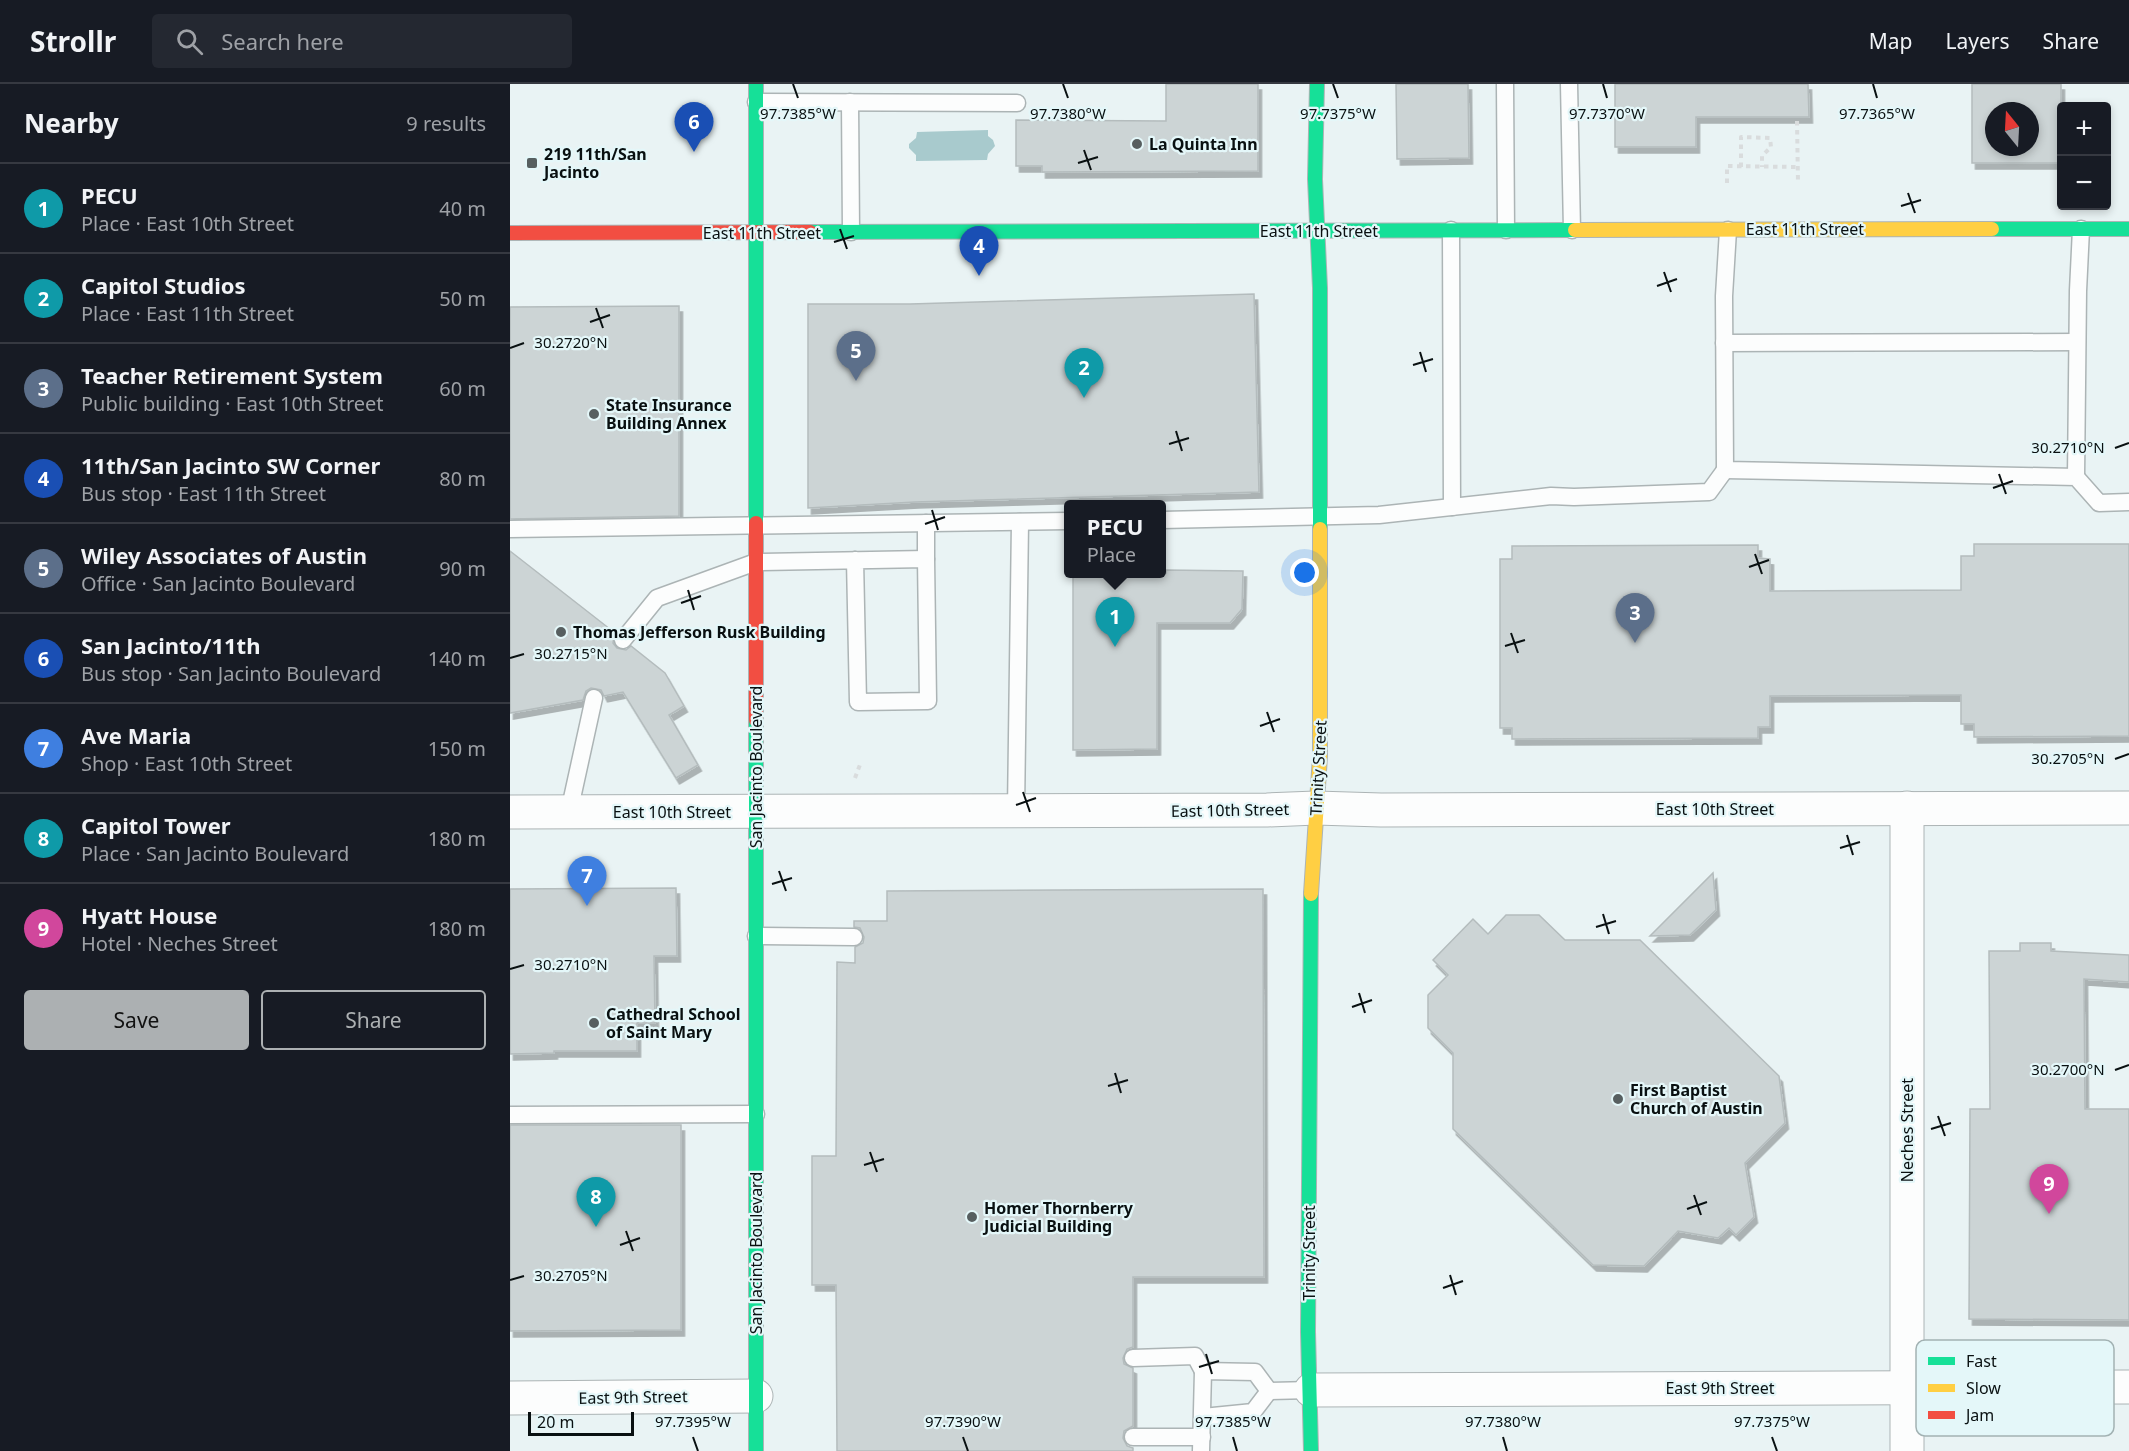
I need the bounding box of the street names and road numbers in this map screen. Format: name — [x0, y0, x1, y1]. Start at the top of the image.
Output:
street label: East 11th Street — [1746, 218, 1864, 240]
street label: East 11th Street — [1260, 220, 1378, 242]
street label: East 11th Street — [703, 222, 821, 244]
street label: San Jacinto Boulevard — [745, 686, 767, 848]
street label: Trinity Street — [1305, 719, 1331, 816]
street label: East 10th Street — [1171, 798, 1290, 822]
street label: East 10th Street — [1656, 798, 1774, 820]
street label: East 10th Street — [613, 801, 731, 823]
street label: Neches Street — [1896, 1078, 1918, 1182]
street label: San Jacinto Boulevard — [745, 1172, 767, 1334]
street label: Trinity Street — [1298, 1205, 1320, 1301]
street label: East 9th Street — [1665, 1377, 1775, 1399]
street label: East 9th Street — [578, 1385, 688, 1409]

